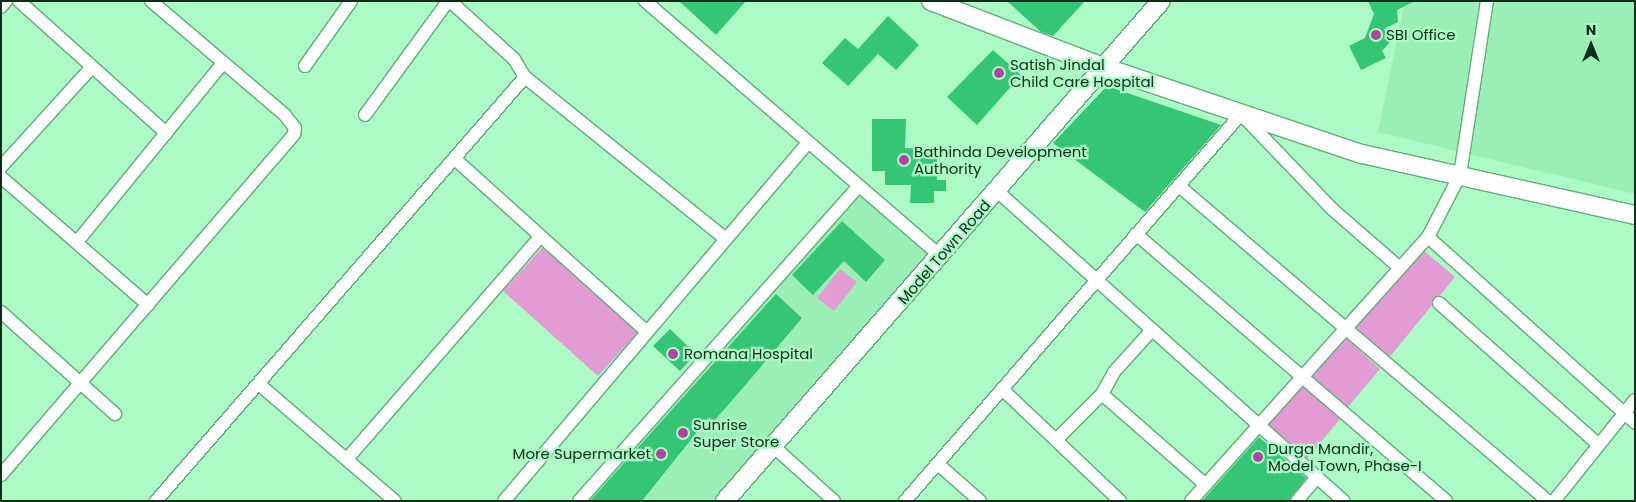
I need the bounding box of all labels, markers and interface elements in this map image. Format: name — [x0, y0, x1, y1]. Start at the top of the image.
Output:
north arrow — [1566, 20, 1616, 70]
text: N — [1586, 20, 1596, 40]
place label: SBI Office — [1386, 26, 1455, 44]
marker: SBI Office — [1370, 29, 1382, 41]
place label: Satish Jindal Child Care Hospital — [1010, 55, 1154, 90]
marker: Satish Jindal Child Care Hospital — [992, 66, 1006, 80]
place label: Bathinda Development Authority — [914, 142, 1087, 177]
marker: Bathinda Development Authority — [898, 154, 910, 166]
street label: Model Town Road — [894, 196, 994, 308]
place label: Romana Hospital — [684, 345, 813, 363]
marker: Romana Hospital — [666, 347, 680, 361]
place label: Sunrise Super Store — [693, 415, 779, 450]
marker: Sunrise Super Store — [677, 427, 689, 439]
place label: Durga Mandir, Model Town, Phase-I — [1268, 439, 1422, 474]
place label: More Supermarket — [512, 445, 651, 463]
marker: More Supermarket — [655, 448, 667, 460]
marker: Durga Mandir, Model Town, Phase-I — [1252, 451, 1264, 463]

